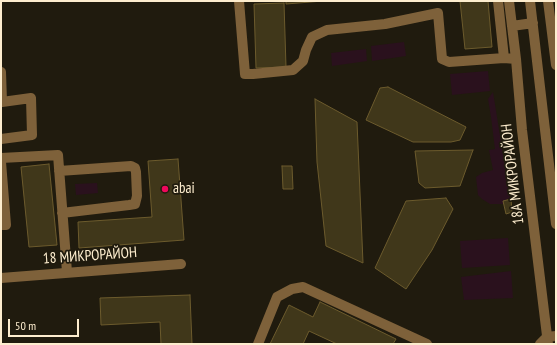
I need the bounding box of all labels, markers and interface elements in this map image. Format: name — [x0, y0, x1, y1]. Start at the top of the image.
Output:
street label: 18А МИКРОРАЙОН — [498, 123, 528, 225]
place label: abai — [173, 180, 195, 198]
marker: abai — [160, 184, 170, 194]
street label: 18 МИКРОРАЙОН — [42, 244, 138, 268]
scale bar — [10, 311, 81, 337]
text: 50 m — [15, 318, 36, 333]

